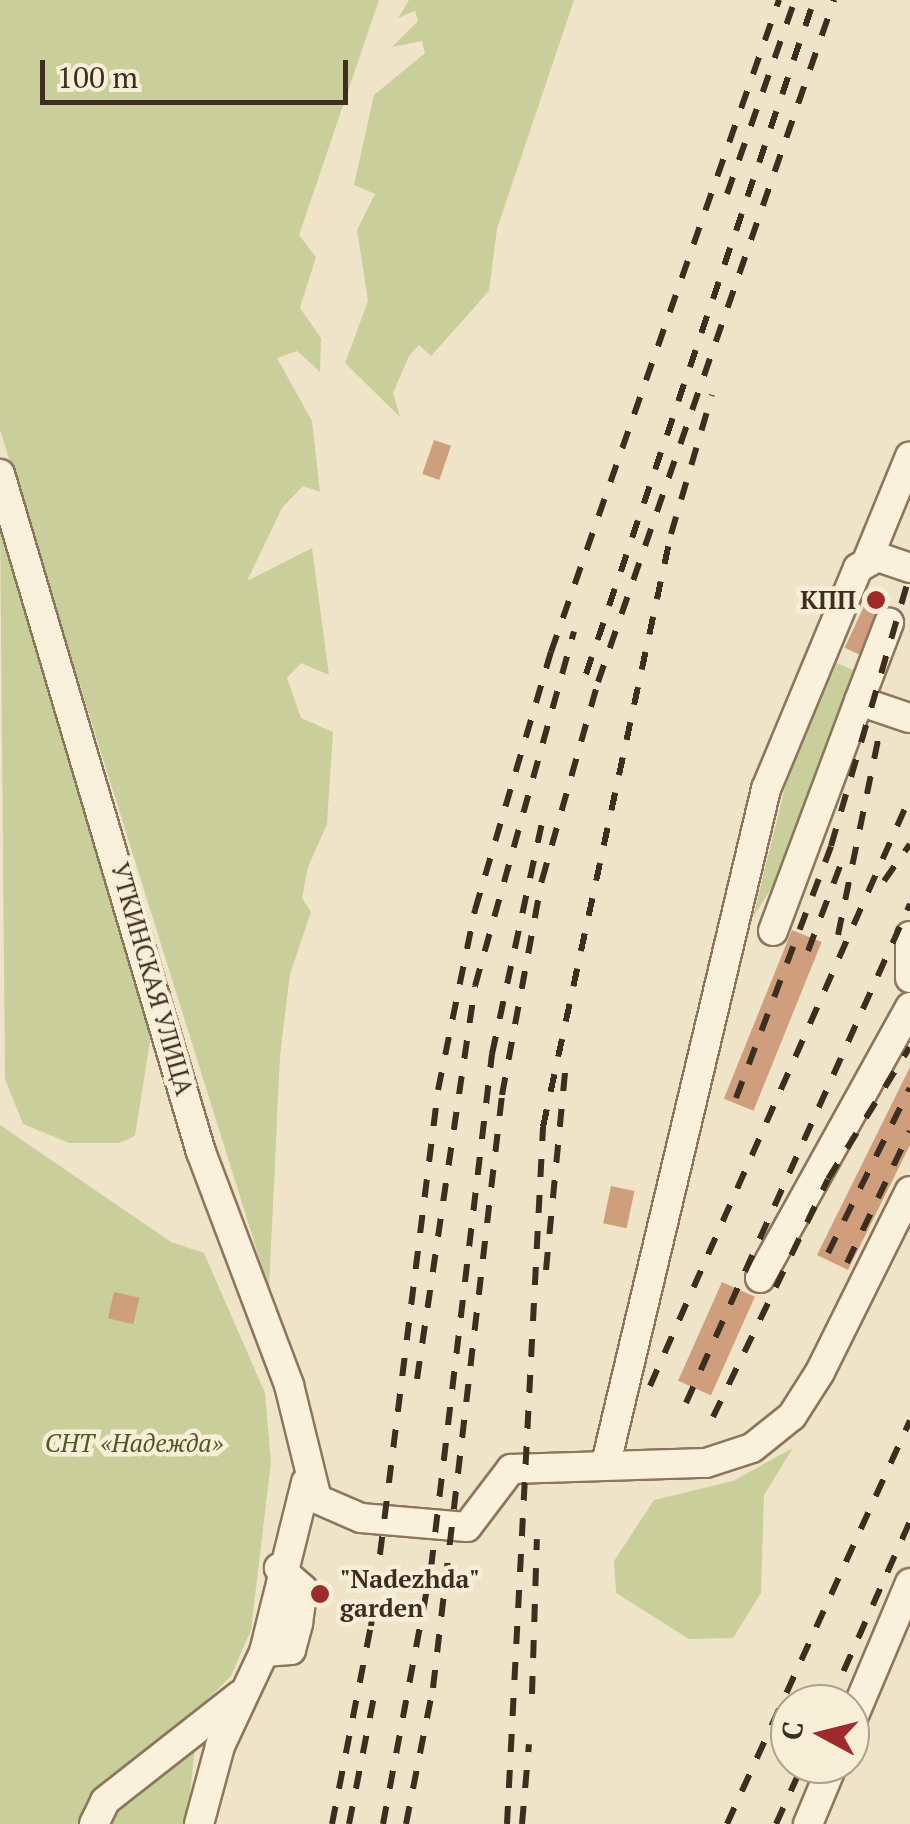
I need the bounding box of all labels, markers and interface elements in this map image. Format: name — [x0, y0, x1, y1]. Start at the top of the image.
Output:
scale bar — [45, 40, 352, 102]
text: 100 m — [57, 57, 138, 97]
place label: КПП — [800, 585, 856, 615]
marker: КПП — [865, 589, 887, 611]
street label: УТКИНСКАЯ УЛИЦА — [104, 859, 200, 1099]
park label: СНТ «Надежда» — [45, 1428, 223, 1458]
place label: "Nadezhda" garden — [340, 1565, 480, 1624]
marker: "Nadezhda" garden — [309, 1583, 331, 1605]
north arrow — [770, 1684, 870, 1784]
text: С — [772, 1719, 811, 1742]

